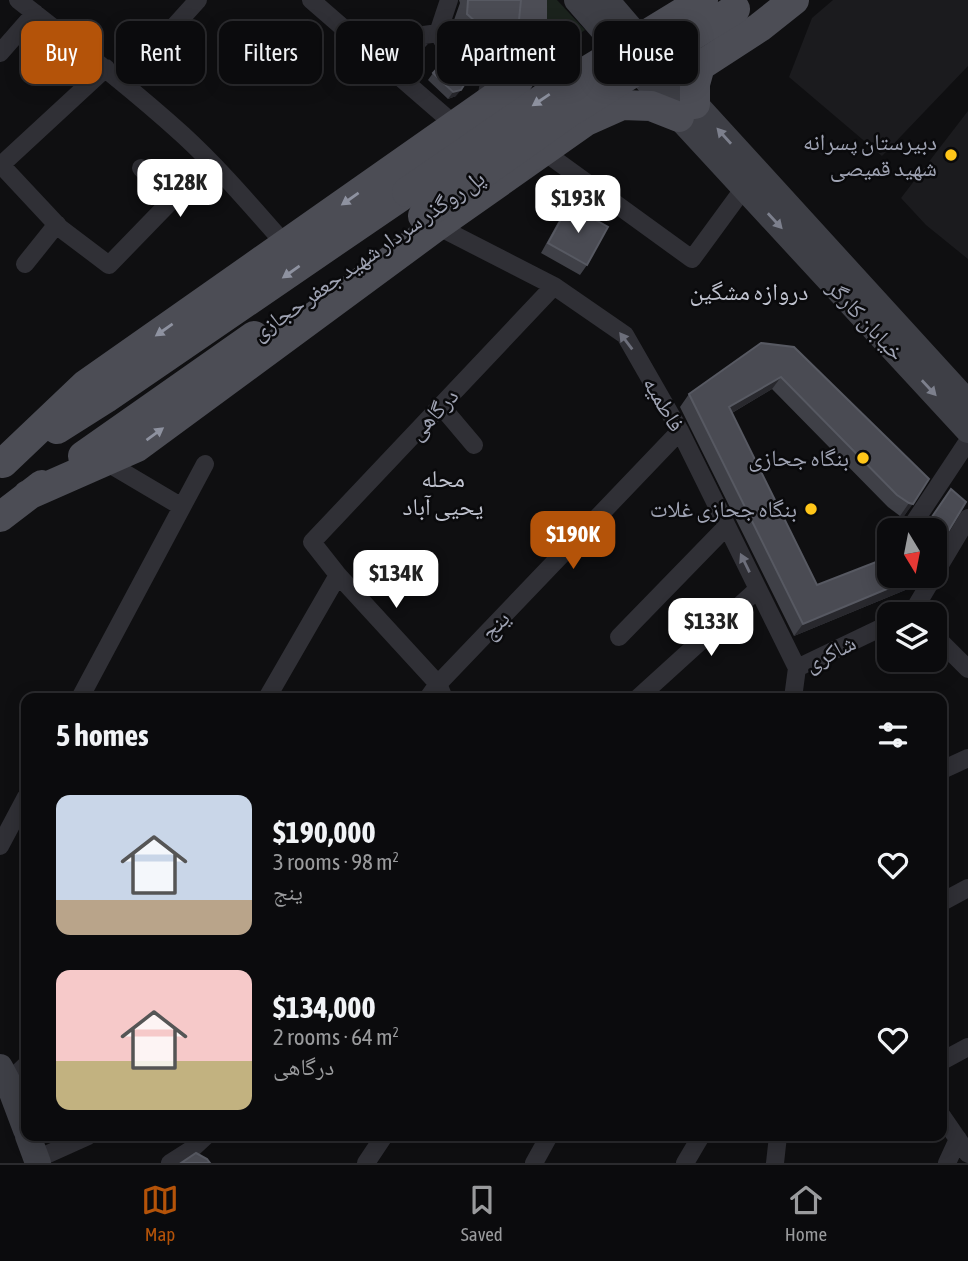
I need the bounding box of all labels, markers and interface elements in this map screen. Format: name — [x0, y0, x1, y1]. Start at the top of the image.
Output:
chip: Buy — [21, 21, 102, 84]
chip: Rent — [116, 21, 205, 84]
chip: Filters — [219, 21, 322, 84]
chip: New — [336, 21, 423, 84]
chip: Apartment — [437, 21, 580, 84]
chip: House — [594, 21, 698, 84]
one-way arrow — [532, 93, 550, 107]
one-way arrow — [716, 128, 732, 145]
place label: دبیرستان پسرانه شهید قمیصی — [803, 129, 937, 182]
marker: دبیرستان پسرانه شهید قمیصی — [943, 147, 959, 163]
pin: $128K — [131, 160, 229, 219]
street label: پل روگذر سردار شهید جعفر حجازی — [246, 164, 490, 347]
text: $128K — [153, 169, 207, 195]
pin: $193K — [529, 176, 627, 235]
text: $193K — [551, 185, 605, 211]
one-way arrow — [341, 192, 359, 206]
one-way arrow — [766, 212, 782, 229]
one-way arrow — [282, 265, 300, 279]
street label: خیابان کارگر — [821, 274, 910, 366]
district label: دروازه مشگین — [689, 278, 809, 306]
one-way arrow — [155, 323, 173, 337]
one-way arrow — [620, 332, 634, 350]
street label: فاطمیه — [638, 372, 690, 436]
one-way arrow — [921, 379, 937, 397]
street label: درگاهی — [403, 383, 464, 446]
one-way arrow — [146, 427, 164, 441]
place label: بنگاه جحازی — [748, 445, 849, 472]
marker: بنگاه جحازی — [855, 450, 871, 466]
district label: محله یحیی آباد — [403, 465, 483, 521]
place label: بنگاه جحازی غلات — [650, 496, 797, 523]
marker: بنگاه جحازی غلات — [803, 501, 819, 517]
pin: $190K — [524, 512, 622, 571]
north arrow — [877, 518, 947, 588]
map controls — [877, 518, 947, 672]
text: $190K — [546, 521, 600, 547]
pin: $134K — [347, 550, 445, 610]
one-way arrow — [739, 553, 750, 573]
text: $134K — [369, 560, 423, 586]
pin: $133K — [662, 598, 760, 658]
button: layers — [877, 602, 947, 672]
street label: ینج — [475, 605, 516, 646]
text: $133K — [684, 608, 738, 634]
street label: شاکری — [800, 629, 860, 678]
icon: filters — [874, 716, 912, 754]
text: 5 homes — [56, 718, 149, 752]
text: $190,000 — [273, 815, 376, 849]
icon: home — [112, 823, 196, 907]
icon: heart — [874, 846, 912, 884]
text: 3 rooms · 98 m² — [273, 849, 399, 875]
text: ینج — [273, 879, 303, 905]
text: $134,000 — [273, 990, 376, 1024]
icon: home — [112, 998, 196, 1082]
icon: heart — [874, 1021, 912, 1059]
text: 2 rooms · 64 m² — [273, 1024, 399, 1050]
text: درگاهی — [273, 1054, 334, 1080]
tab: Map — [141, 1181, 179, 1245]
tab: Saved — [461, 1181, 503, 1245]
tab: Home — [785, 1181, 827, 1245]

